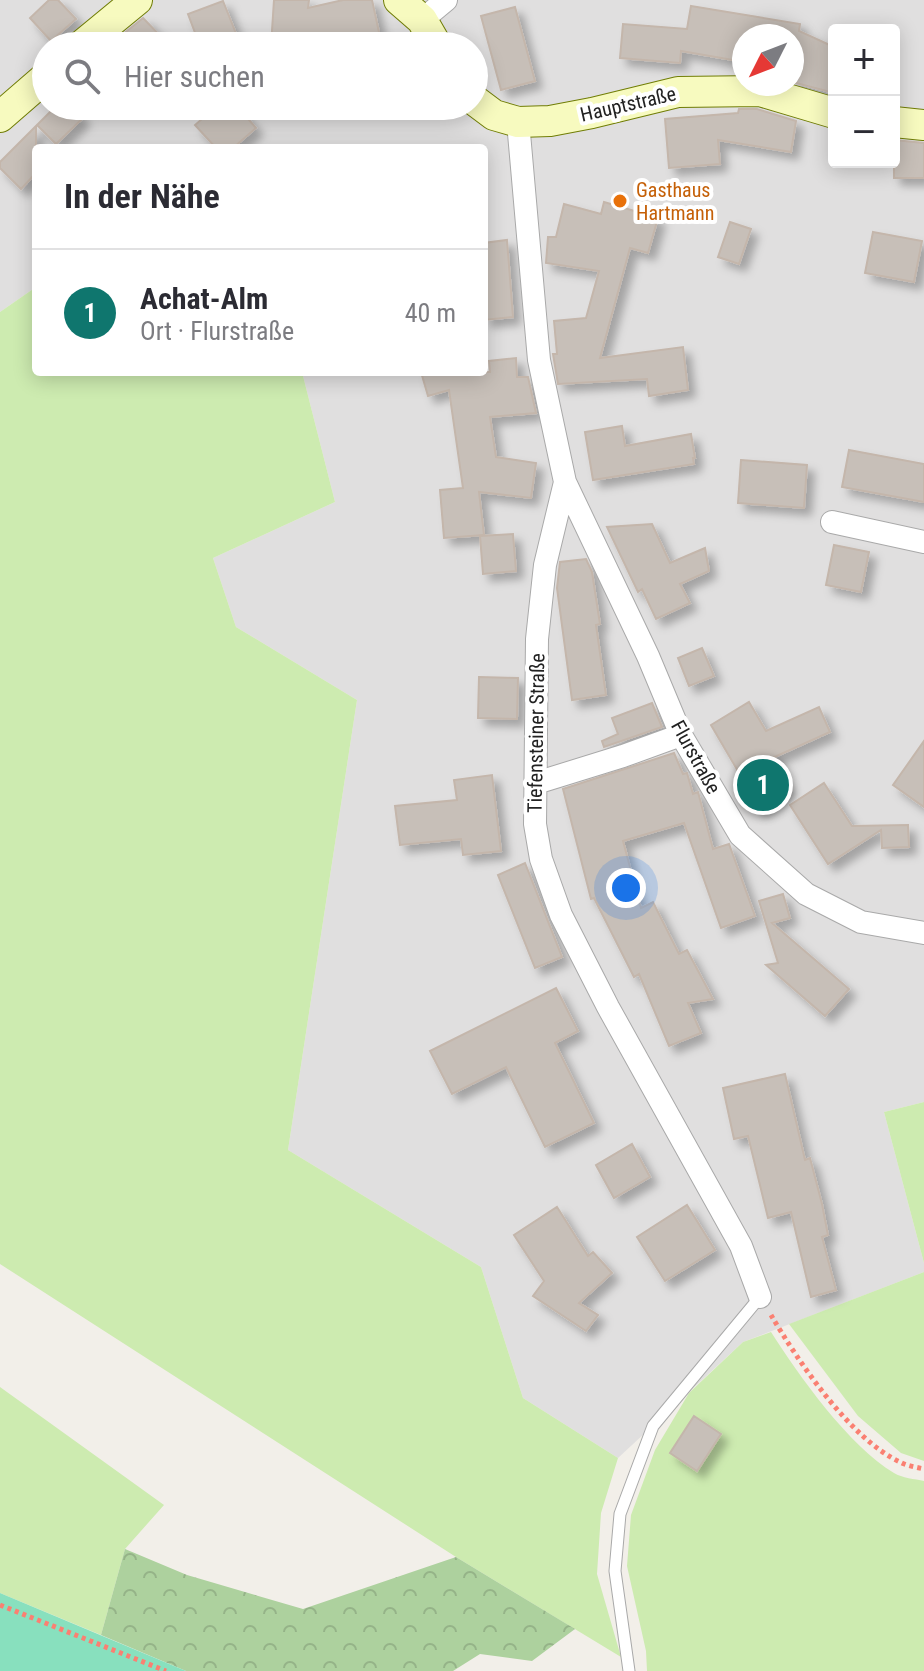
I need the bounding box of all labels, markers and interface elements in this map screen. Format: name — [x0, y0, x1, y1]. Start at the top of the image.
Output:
north arrow — [732, 24, 804, 96]
map controls — [828, 24, 900, 168]
button: + — [828, 24, 900, 96]
search box — [32, 32, 488, 120]
icon: search — [60, 54, 104, 98]
text: Hier suchen — [124, 59, 265, 94]
street label: Hauptstraße — [578, 81, 678, 127]
button: − — [828, 96, 900, 168]
text: In der Nähe — [64, 176, 220, 216]
place label: Gasthaus Hartmann — [636, 178, 715, 225]
marker: Gasthaus Hartmann — [611, 192, 629, 210]
text: Achat-Alm — [140, 281, 268, 316]
text: 1 — [83, 298, 97, 328]
text: 40 m — [405, 298, 456, 328]
text: Ort · Flurstraße — [140, 316, 294, 346]
street label: Tiefensteiner Straße — [523, 653, 549, 813]
street label: Flurstraße — [666, 716, 726, 798]
pin: 1 — [737, 755, 789, 815]
your location — [606, 868, 646, 908]

